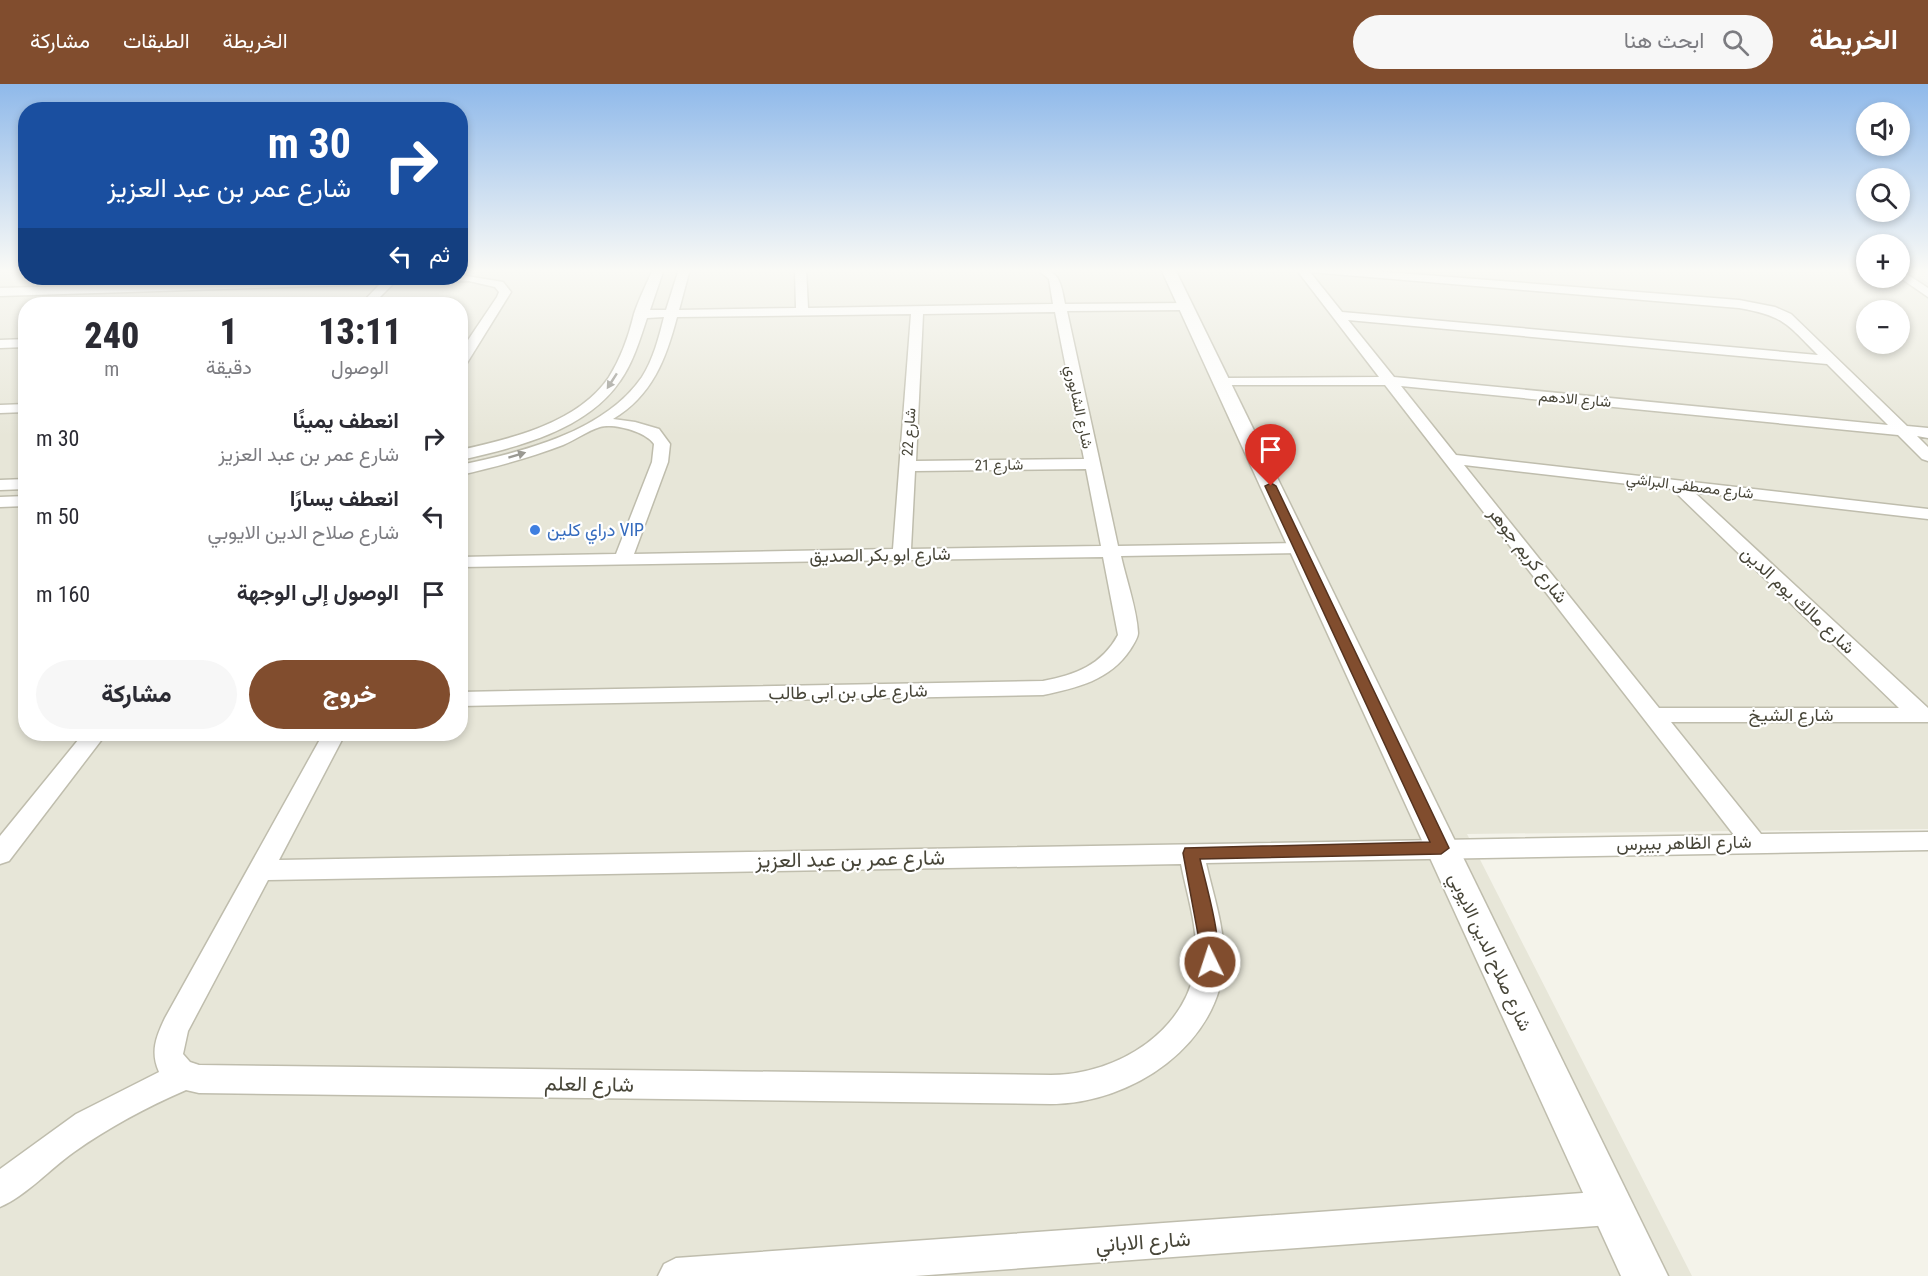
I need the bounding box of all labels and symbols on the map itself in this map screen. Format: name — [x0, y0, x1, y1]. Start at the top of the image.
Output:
street label: شارع الشابوري — [1057, 364, 1097, 451]
one-way arrow — [607, 373, 618, 390]
street label: شارع الادهم — [1538, 387, 1612, 413]
street label: شارع 22 — [898, 407, 922, 457]
pin — [1245, 424, 1296, 486]
one-way arrow — [508, 450, 526, 460]
street label: شارع 21 — [975, 456, 1024, 476]
street label: شارع مصطفى البراشي — [1625, 469, 1755, 507]
street label: شارع كريم جوهر — [1482, 502, 1572, 608]
place label: دراي كلين VIP — [547, 519, 644, 545]
marker: دراي كلين VIP — [528, 523, 542, 537]
street label: شارع مالك يوم الدين — [1736, 542, 1860, 659]
street label: شارع ابو بكر الصديق — [809, 543, 951, 568]
street label: شارع على بن ابى طالب — [768, 680, 928, 705]
street label: شارع الشيخ — [1749, 704, 1833, 727]
street label: شارع الظاهر بيبرس — [1616, 831, 1752, 856]
street label: شارع عمر بن عبد العزيز — [754, 845, 945, 875]
street label: شارع صلاح الدين الايوبي — [1440, 869, 1536, 1036]
position arrow — [1178, 930, 1242, 994]
street label: شارع العلم — [544, 1071, 634, 1099]
street label: شارع الاباني — [1095, 1227, 1192, 1262]

